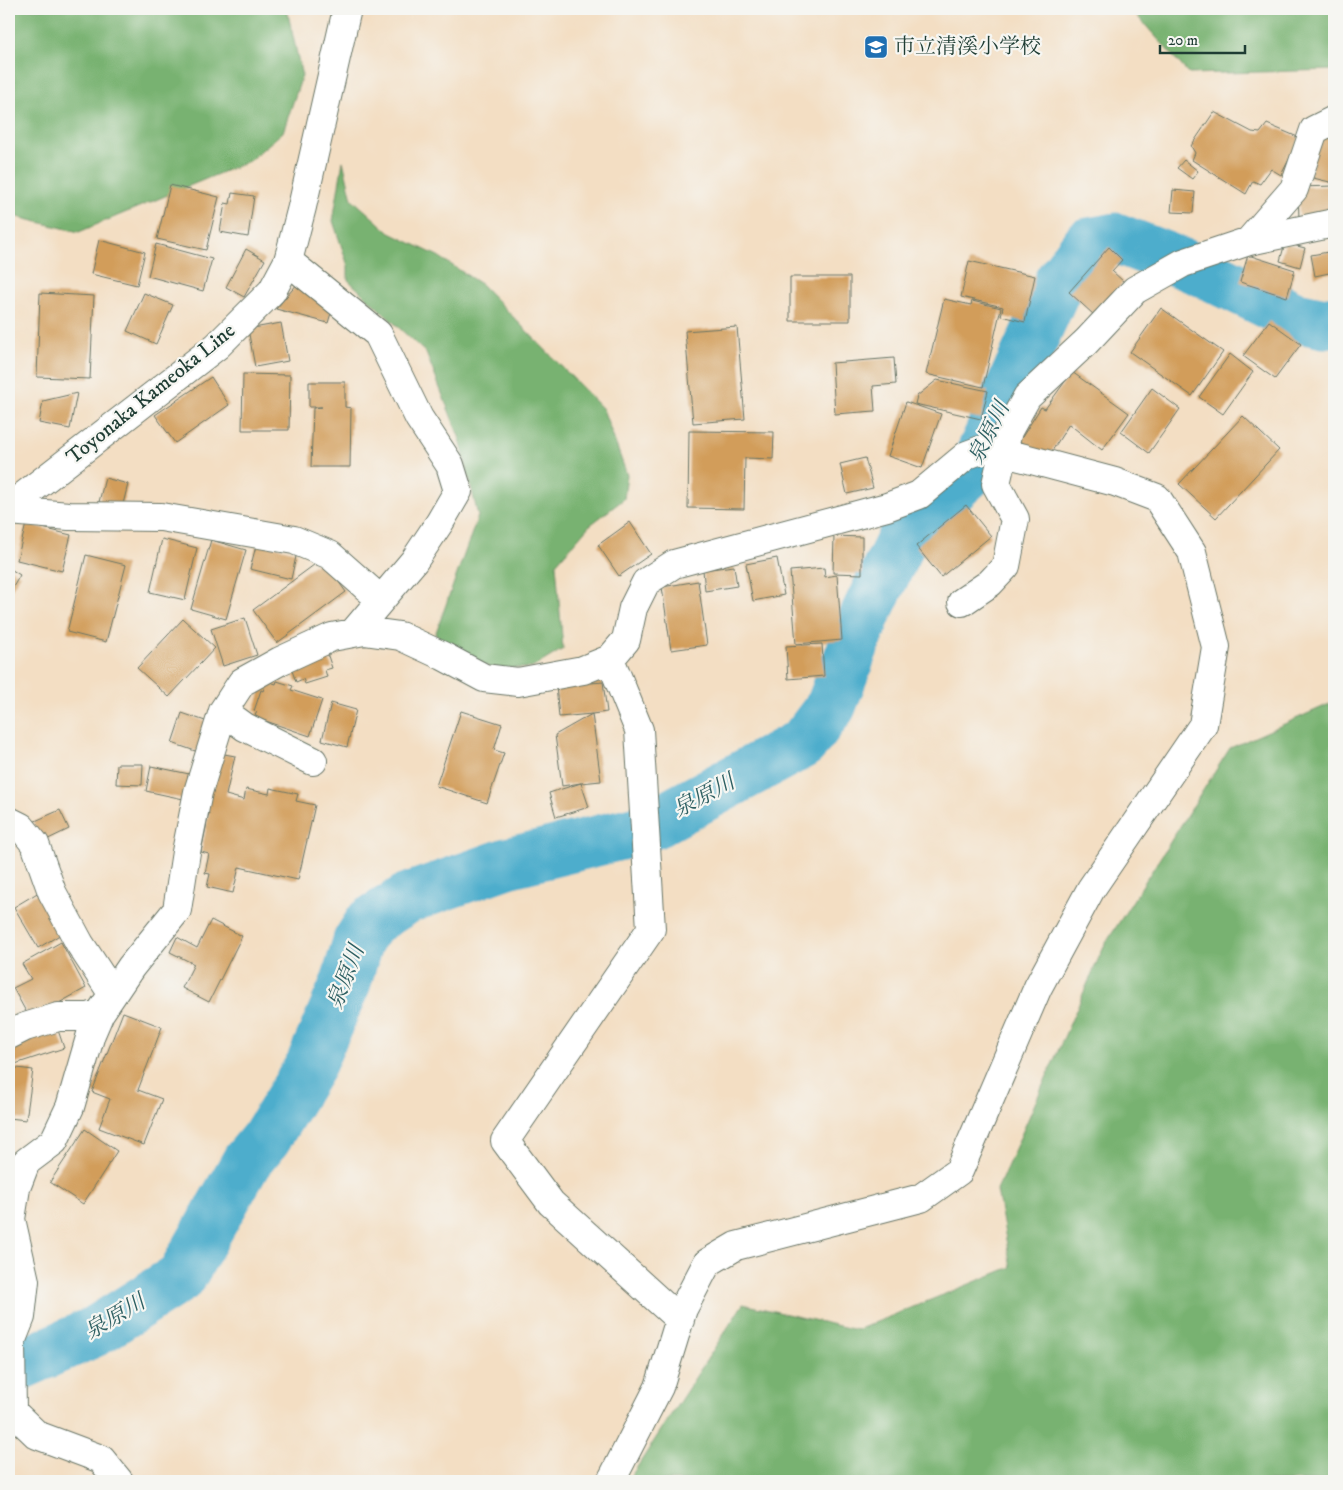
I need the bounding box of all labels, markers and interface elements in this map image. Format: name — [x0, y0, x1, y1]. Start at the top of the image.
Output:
scale bar — [1160, 22, 1246, 54]
text: 20 m — [1168, 31, 1198, 50]
school or university icon: 市立清溪小学校 — [863, 34, 889, 60]
place label: 市立清溪小学校 — [894, 34, 1041, 60]
street label: Toyonaka Kameoka Line — [61, 318, 241, 470]
water label: 泉原川 — [962, 396, 1016, 469]
water label: 泉原川 — [669, 768, 741, 823]
water label: 泉原川 — [322, 939, 371, 1013]
water label: 泉原川 — [80, 1287, 152, 1346]

